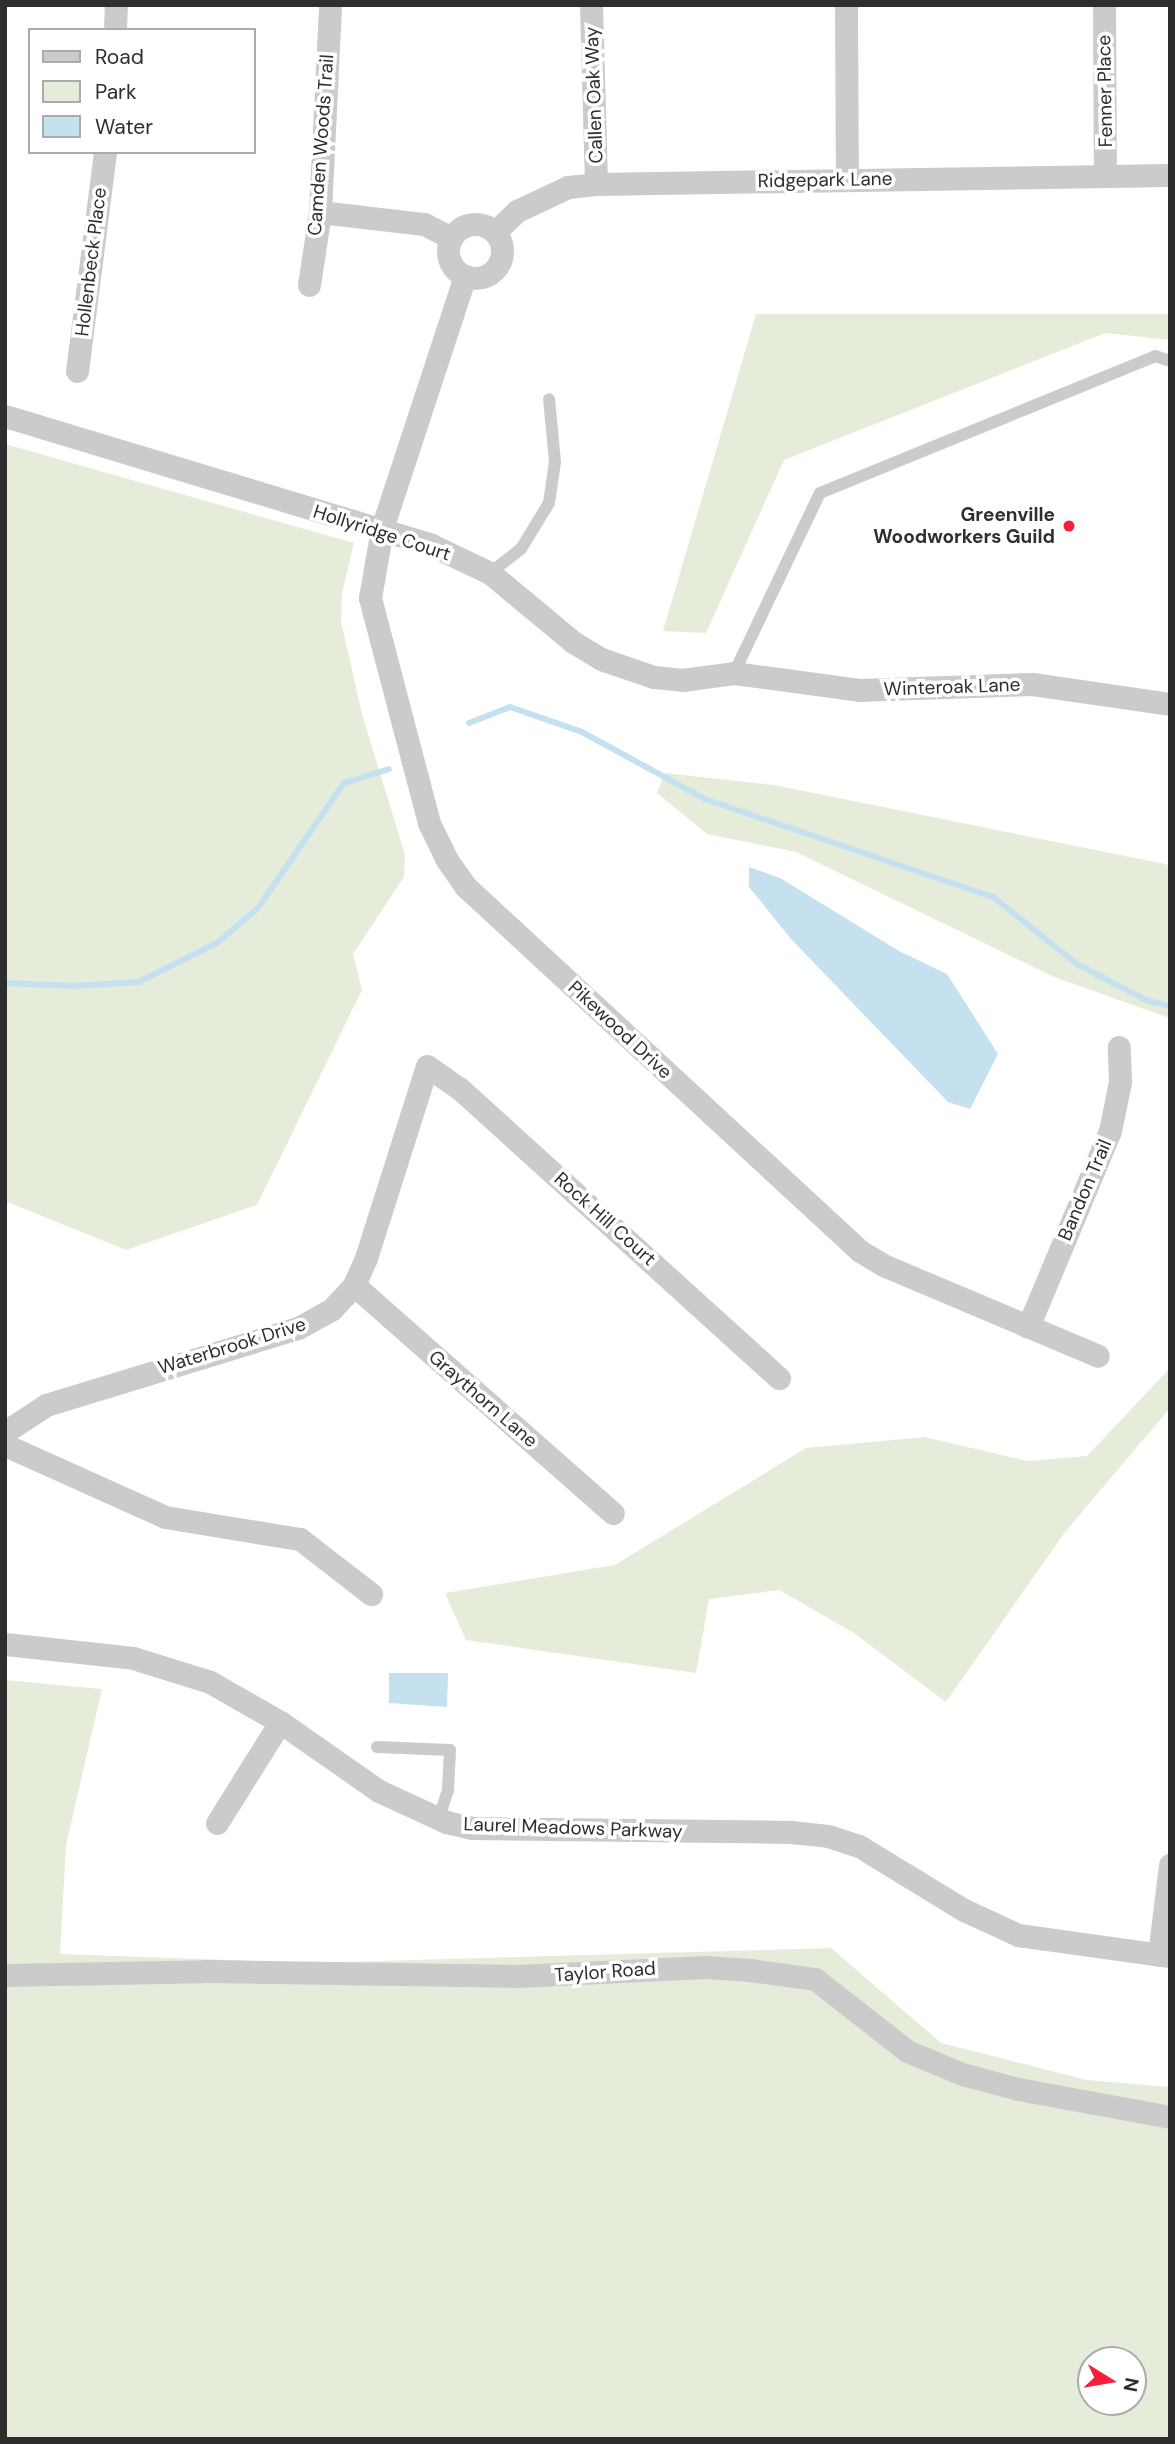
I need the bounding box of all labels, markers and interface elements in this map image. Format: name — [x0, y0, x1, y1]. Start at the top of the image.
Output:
street label: Callen Oak Way — [580, 26, 608, 164]
legend — [28, 28, 256, 154]
street label: Fenner Place — [1093, 35, 1117, 147]
text: Road — [95, 43, 144, 71]
street label: Camden Woods Trail — [303, 54, 339, 236]
text: Park — [95, 78, 136, 106]
text: Water — [95, 113, 153, 141]
street label: Ridgepark Lane — [757, 167, 893, 193]
street label: Hollenbeck Place — [71, 186, 111, 338]
street label: Hollyridge Court — [310, 500, 454, 566]
place label: Greenville Woodworkers Guild — [873, 504, 1055, 548]
marker: Greenville Woodworkers Guild — [1061, 518, 1077, 534]
street label: Winteroak Lane — [883, 673, 1021, 701]
street label: Pikewood Drive — [563, 976, 677, 1084]
street label: Bandon Trail — [1053, 1136, 1117, 1244]
street label: Rock Hill Court — [550, 1167, 660, 1271]
street label: Waterbrook Drive — [155, 1313, 309, 1379]
street label: Graythorn Lane — [424, 1346, 542, 1452]
street label: Laurel Meadows Parkway — [463, 1813, 683, 1843]
street label: Taylor Road — [553, 1957, 657, 1987]
north arrow — [1077, 2346, 1147, 2416]
text: N — [1118, 2376, 1145, 2394]

